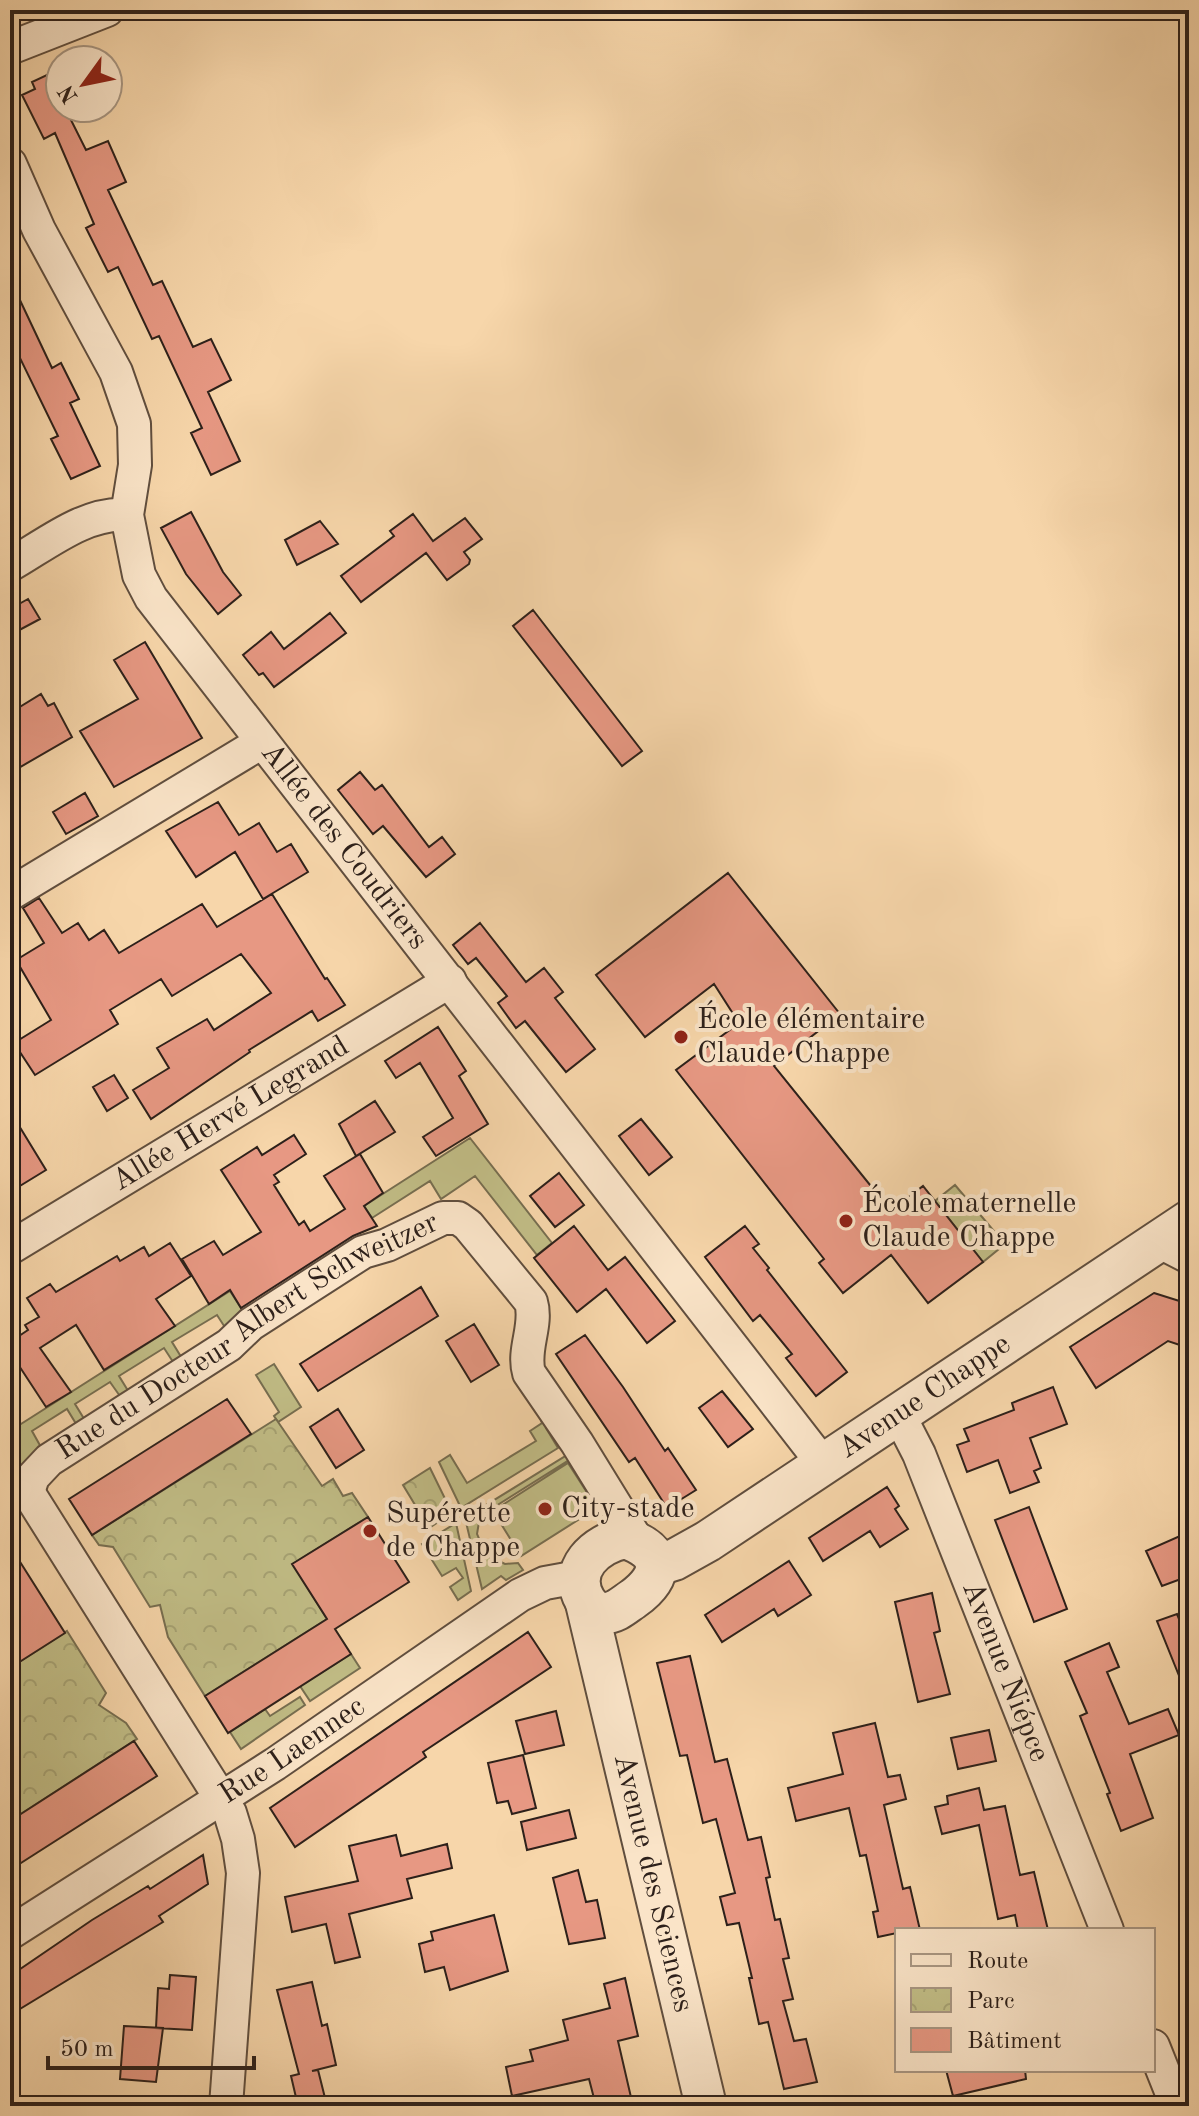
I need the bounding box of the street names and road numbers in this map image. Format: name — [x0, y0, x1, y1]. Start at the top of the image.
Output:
street label: Allée des Coudriers — [255, 738, 433, 955]
street label: Allée Hervé Legrand — [107, 1031, 354, 1197]
street label: Rue du Docteur Albert Schweitzer — [51, 1207, 443, 1466]
street label: Avenue Chappe — [833, 1329, 1016, 1465]
street label: Avenue Niépce — [956, 1577, 1054, 1766]
street label: Rue Laennec — [214, 1692, 370, 1810]
street label: Avenue des Sciences — [608, 1751, 698, 2015]

